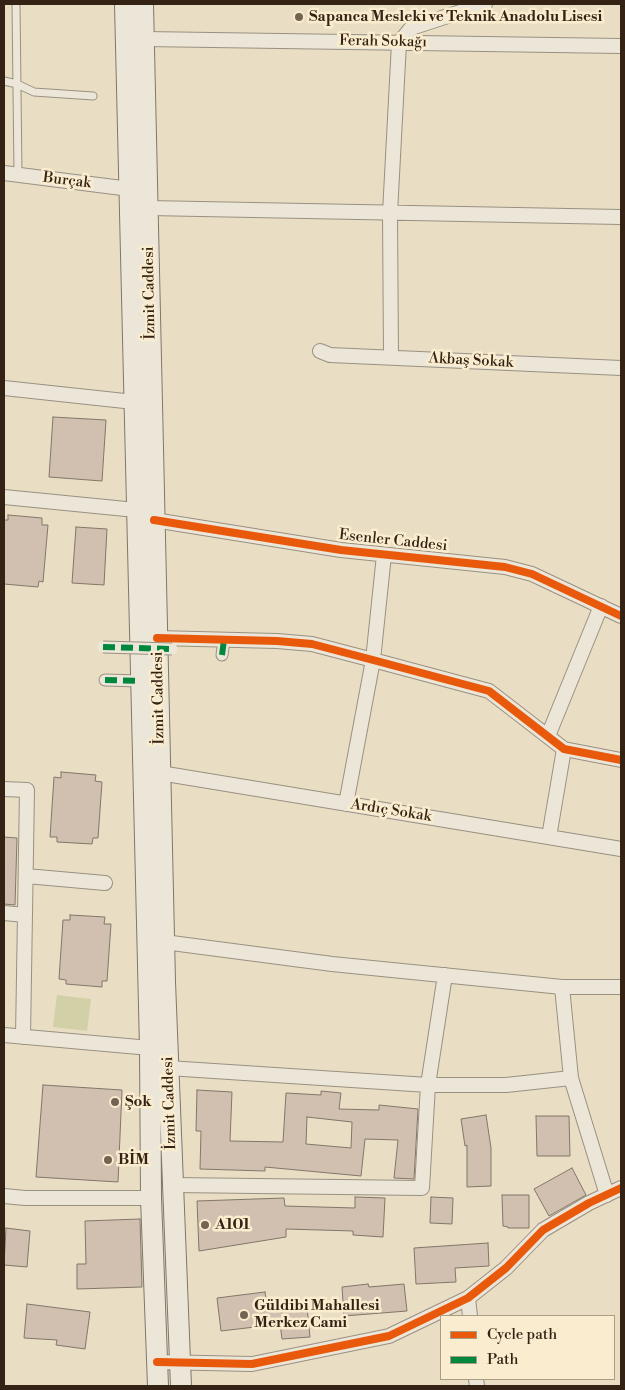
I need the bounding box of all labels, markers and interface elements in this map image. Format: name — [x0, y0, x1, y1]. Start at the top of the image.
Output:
place label: Sapanca Mesleki ve Teknik Anadolu Lisesi — [309, 8, 602, 26]
marker: Sapanca Mesleki ve Teknik Anadolu Lisesi — [293, 11, 305, 23]
street label: Ferah Sokağı — [339, 32, 427, 52]
street label: Burçak — [42, 169, 92, 193]
street label: İzmit Caddesi — [140, 246, 160, 340]
street label: Akbaş Sokak — [428, 350, 514, 372]
street label: Esenler Caddesi — [338, 526, 448, 556]
street label: İzmit Caddesi — [149, 651, 169, 745]
street label: Ardıç Sokak — [349, 796, 433, 826]
street label: İzmit Caddesi — [159, 1056, 181, 1150]
place label: Şok — [125, 1093, 152, 1111]
marker: Şok — [109, 1096, 121, 1108]
place label: BİM — [118, 1151, 149, 1169]
marker: BİM — [102, 1154, 114, 1166]
place label: A101 — [215, 1216, 250, 1234]
marker: A101 — [199, 1219, 211, 1231]
place label: Güldibi Mahallesi Merkez Cami — [254, 1297, 379, 1332]
marker: Güldibi Mahallesi Merkez Cami — [238, 1309, 250, 1321]
legend — [440, 1315, 615, 1380]
text: Cycle path — [487, 1325, 557, 1344]
text: Path — [487, 1350, 519, 1369]

